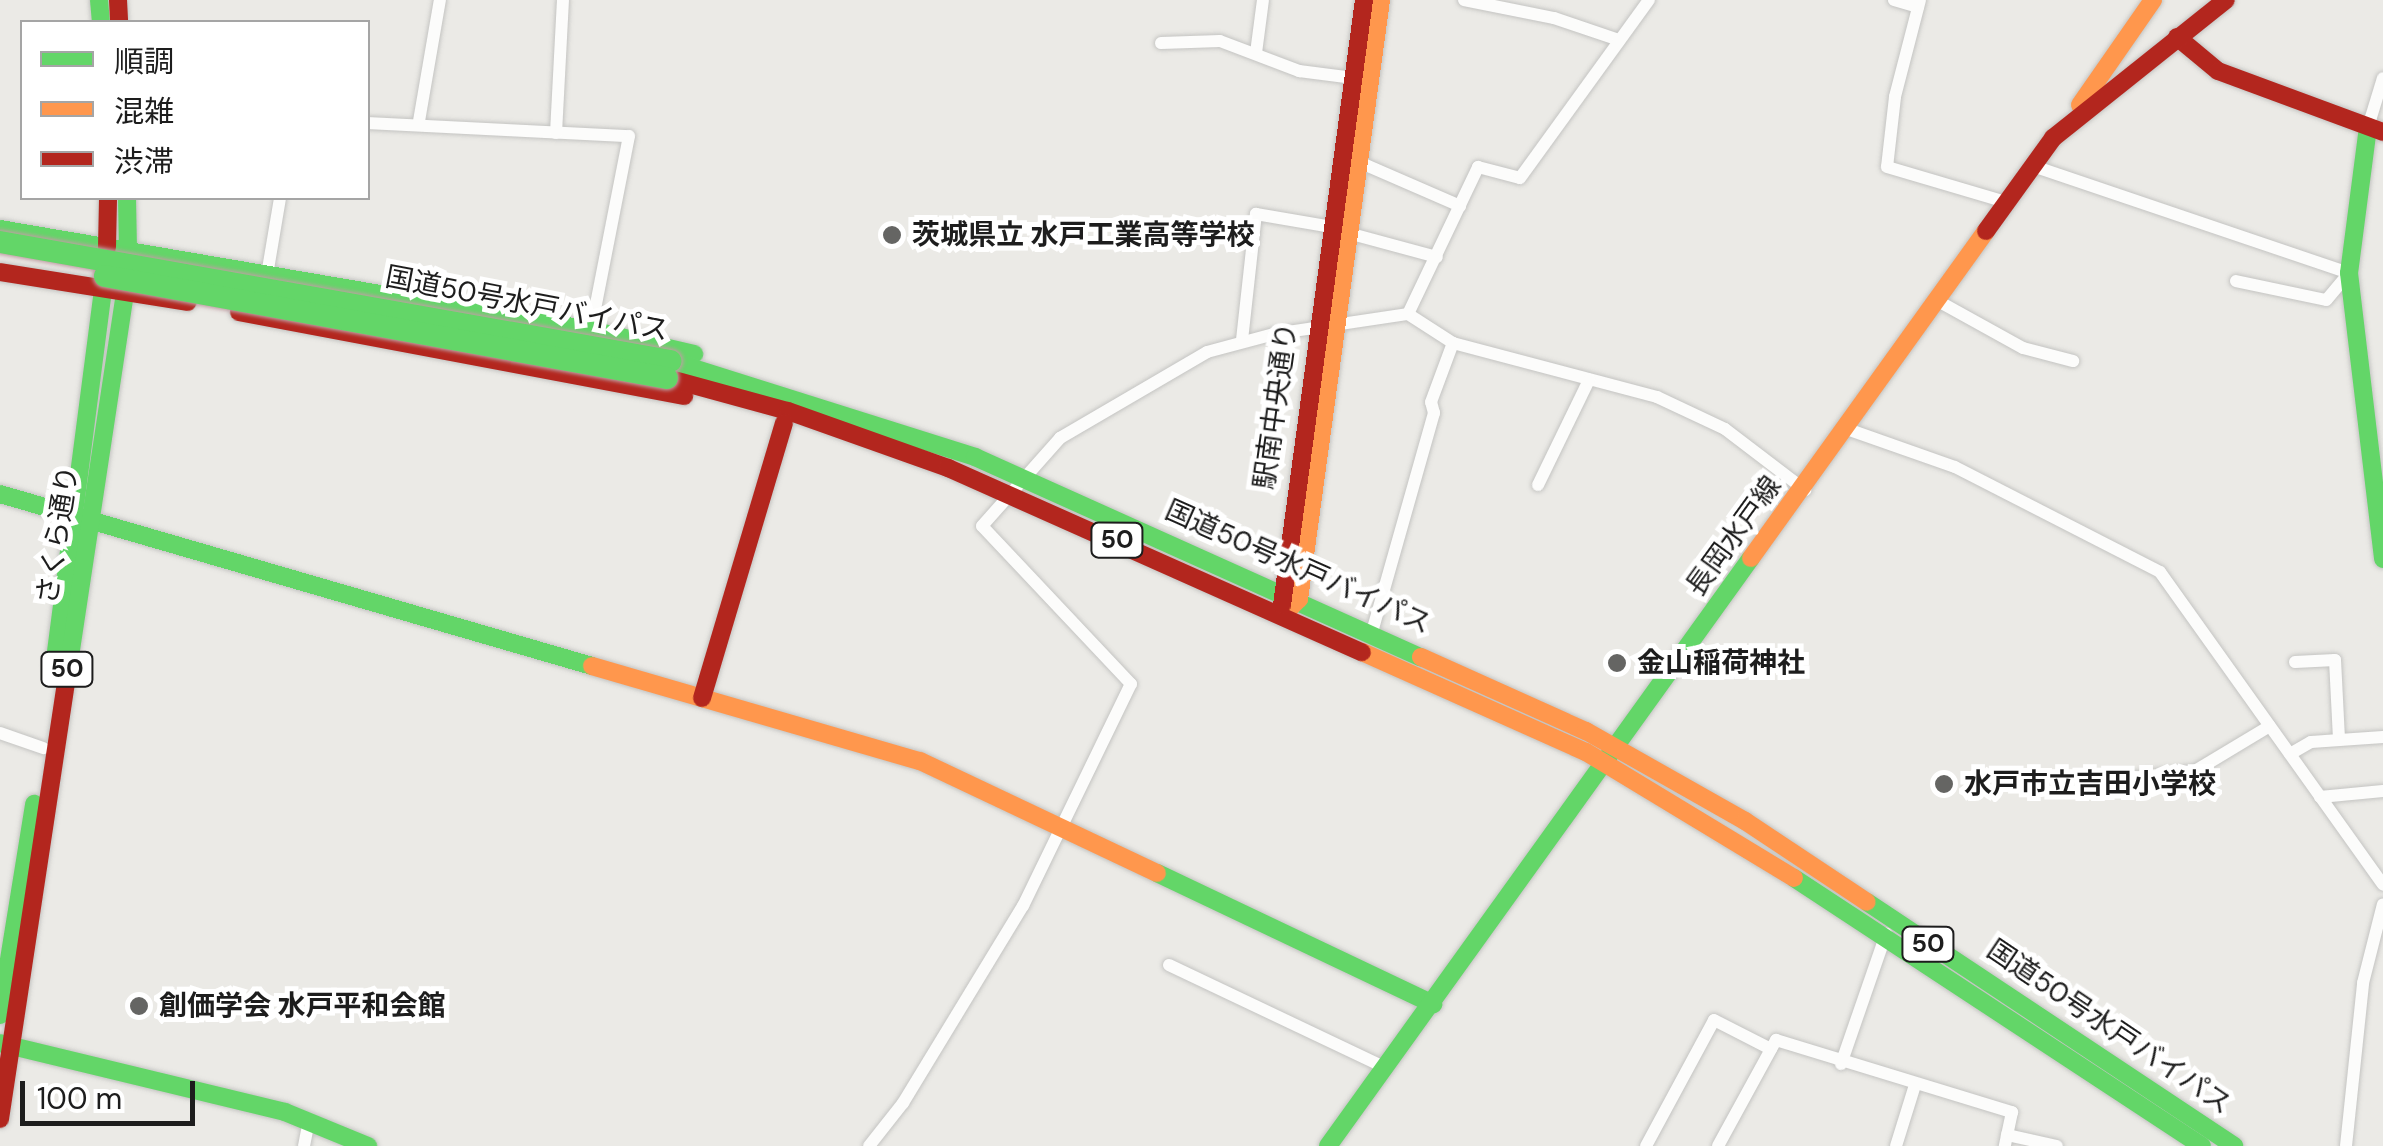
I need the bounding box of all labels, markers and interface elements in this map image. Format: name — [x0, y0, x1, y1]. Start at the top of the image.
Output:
legend — [20, 20, 370, 200]
text: 順調 — [114, 42, 174, 81]
text: 混雑 — [114, 92, 174, 131]
text: 渋滞 — [114, 142, 174, 181]
place label: 茨城県立 水戸工業高等学校 — [912, 218, 1255, 252]
marker: 茨城県立 水戸工業高等学校 — [881, 224, 903, 246]
street label: 国道50号水戸バイパス — [382, 260, 672, 348]
street label: 駅南中央通り — [1248, 320, 1304, 492]
street label: さくら通り — [30, 463, 86, 607]
street label: 長岡水戸線 — [1679, 469, 1789, 603]
street label: 国道50号水戸バイパス — [1160, 493, 1436, 641]
road number: 50 — [1090, 520, 1144, 560]
place label: 金山稲荷神社 — [1637, 646, 1805, 680]
road number: 50 — [40, 649, 94, 689]
marker: 金山稲荷神社 — [1606, 652, 1628, 674]
place label: 水戸市立吉田小学校 — [1964, 767, 2216, 801]
marker: 水戸市立吉田小学校 — [1933, 773, 1955, 795]
road number: 50 — [1900, 924, 1956, 964]
street label: 国道50号水戸バイパス — [1980, 932, 2238, 1122]
place label: 創価学会 水戸平和会館 — [159, 989, 446, 1023]
marker: 創価学会 水戸平和会館 — [128, 995, 150, 1017]
scale bar — [25, 1061, 200, 1123]
text: 100 m — [37, 1079, 122, 1118]

